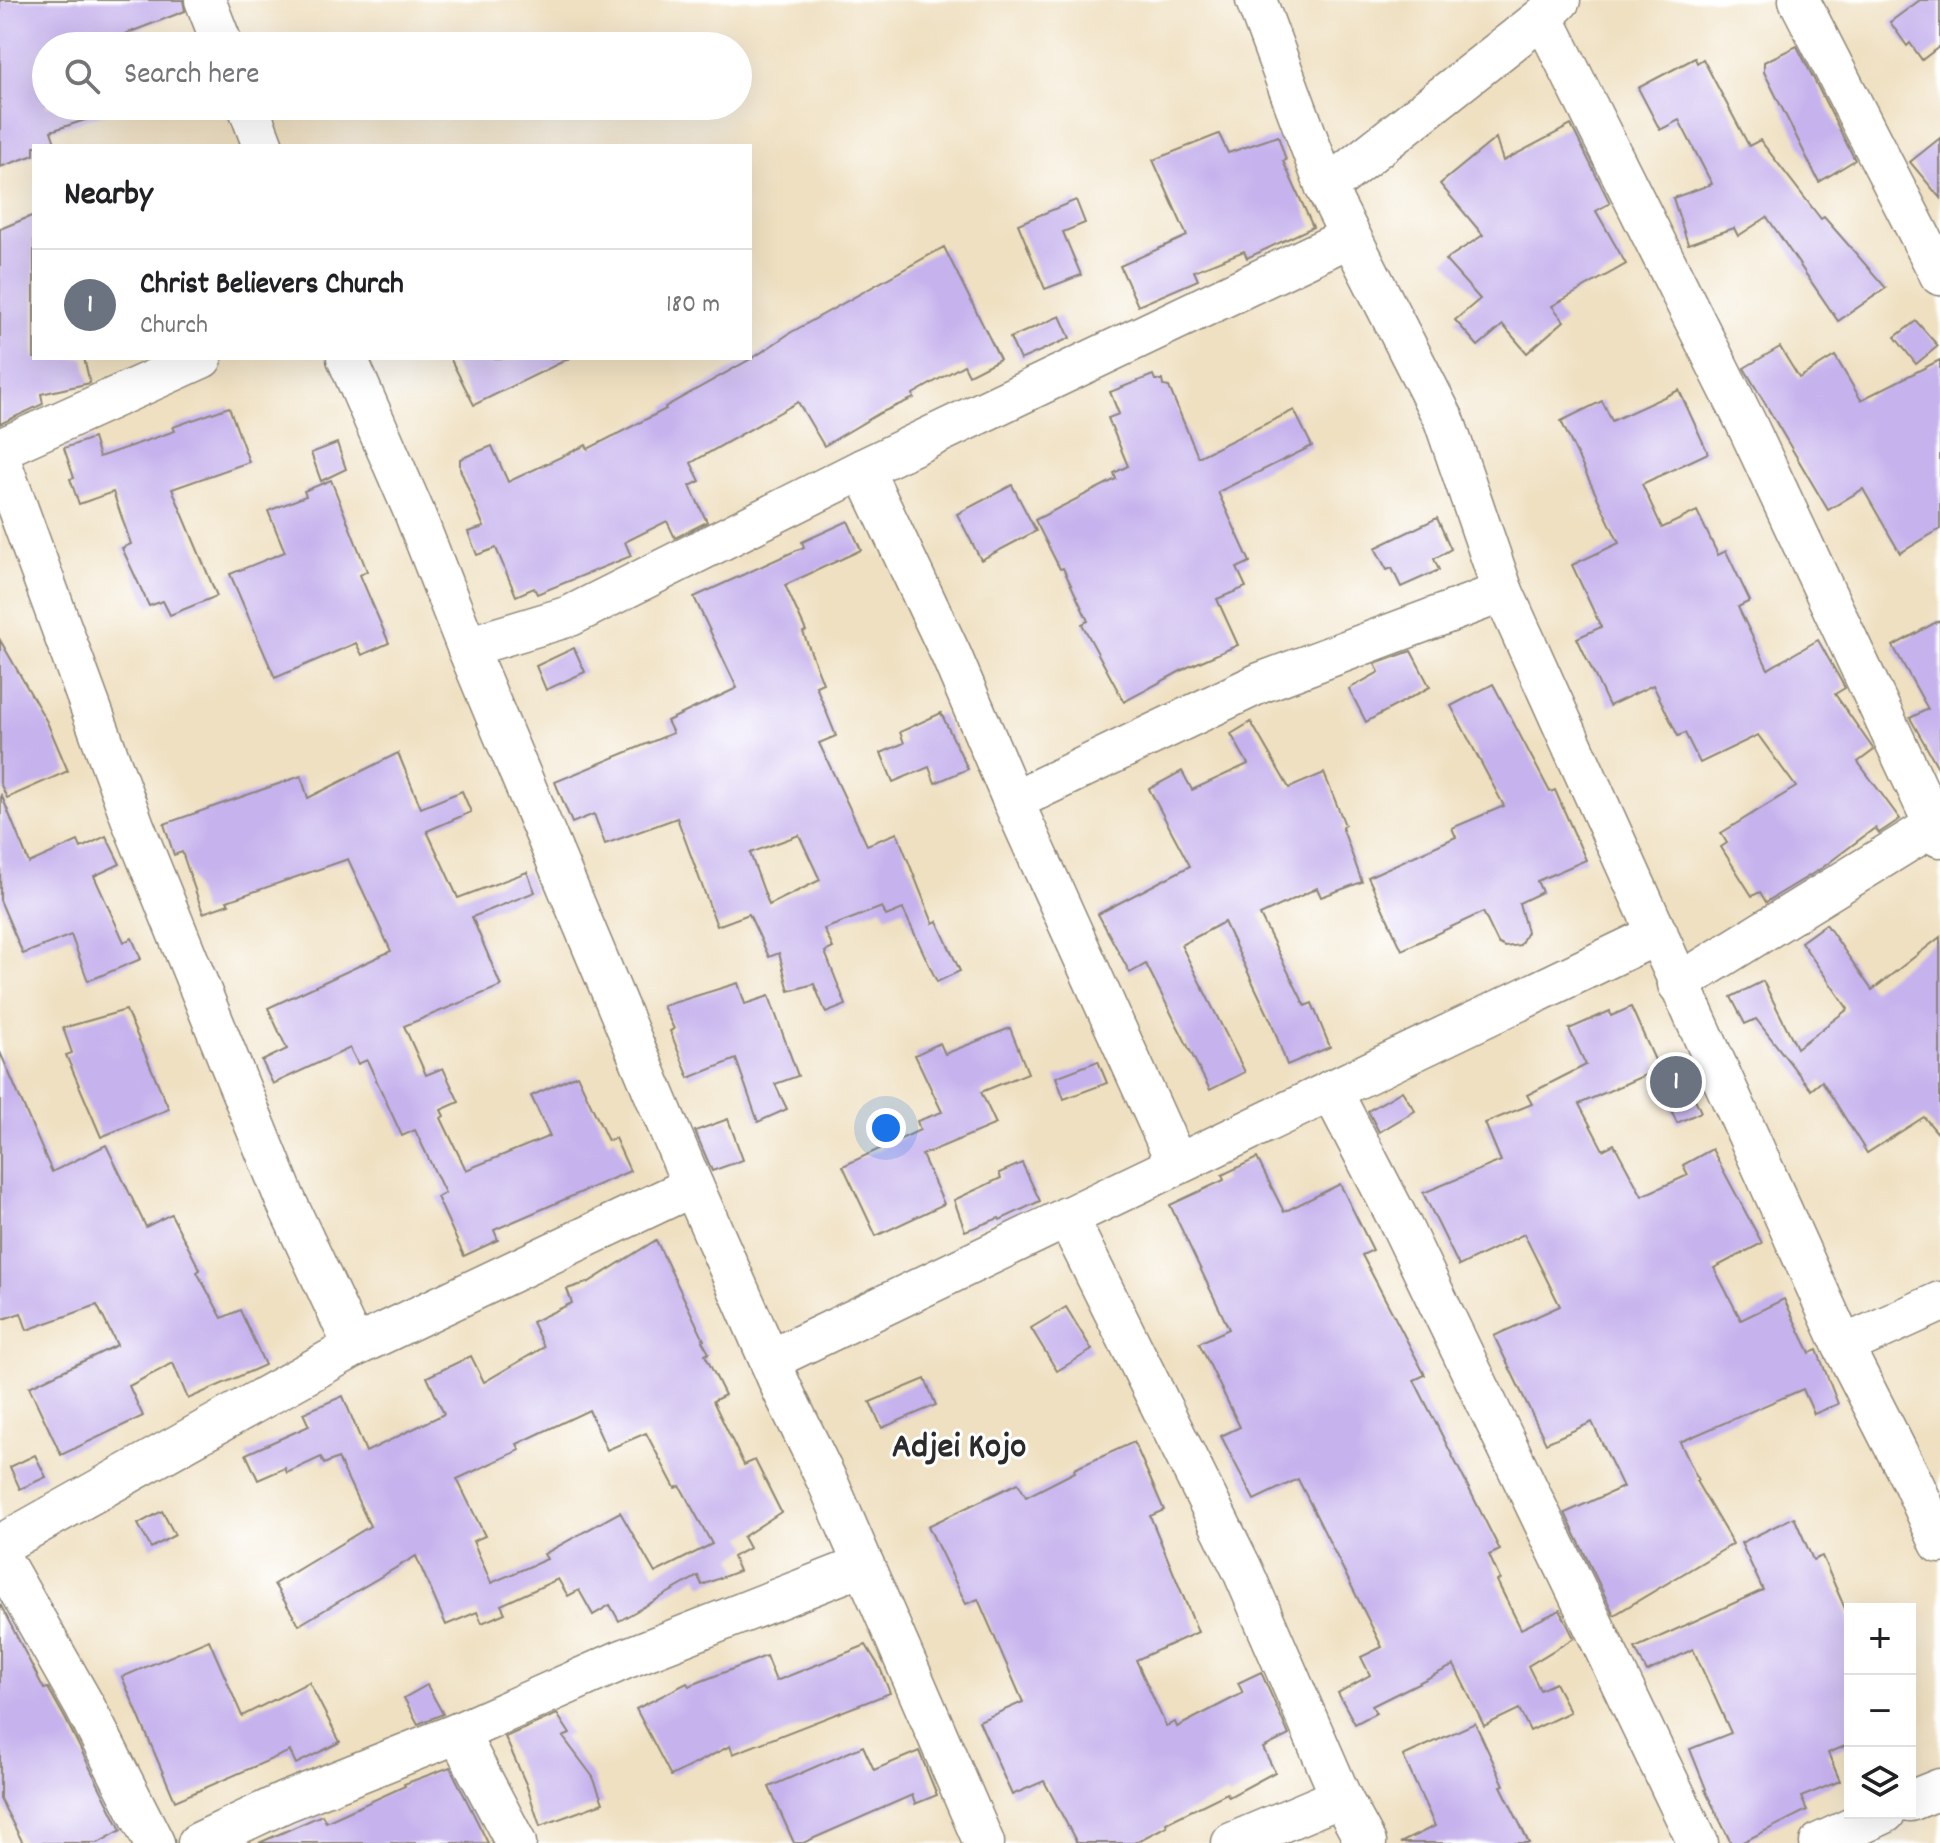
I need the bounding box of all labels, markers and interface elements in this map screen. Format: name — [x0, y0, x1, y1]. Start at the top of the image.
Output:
search box — [32, 32, 752, 120]
icon: search — [60, 54, 104, 98]
text: Search here — [124, 55, 260, 98]
text: Nearby — [64, 172, 153, 221]
text: Christ Believers Church — [140, 265, 404, 308]
text: 1 — [87, 287, 93, 324]
text: 180 m — [666, 287, 720, 324]
text: Church — [140, 308, 208, 345]
pin: 1 — [1650, 1052, 1702, 1112]
your location — [866, 1108, 906, 1148]
district label: Adjei Kojo — [892, 1423, 1026, 1475]
map controls — [1844, 1603, 1916, 1819]
button: + — [1844, 1603, 1916, 1675]
button: − — [1844, 1675, 1916, 1747]
button: layers — [1844, 1747, 1916, 1819]

